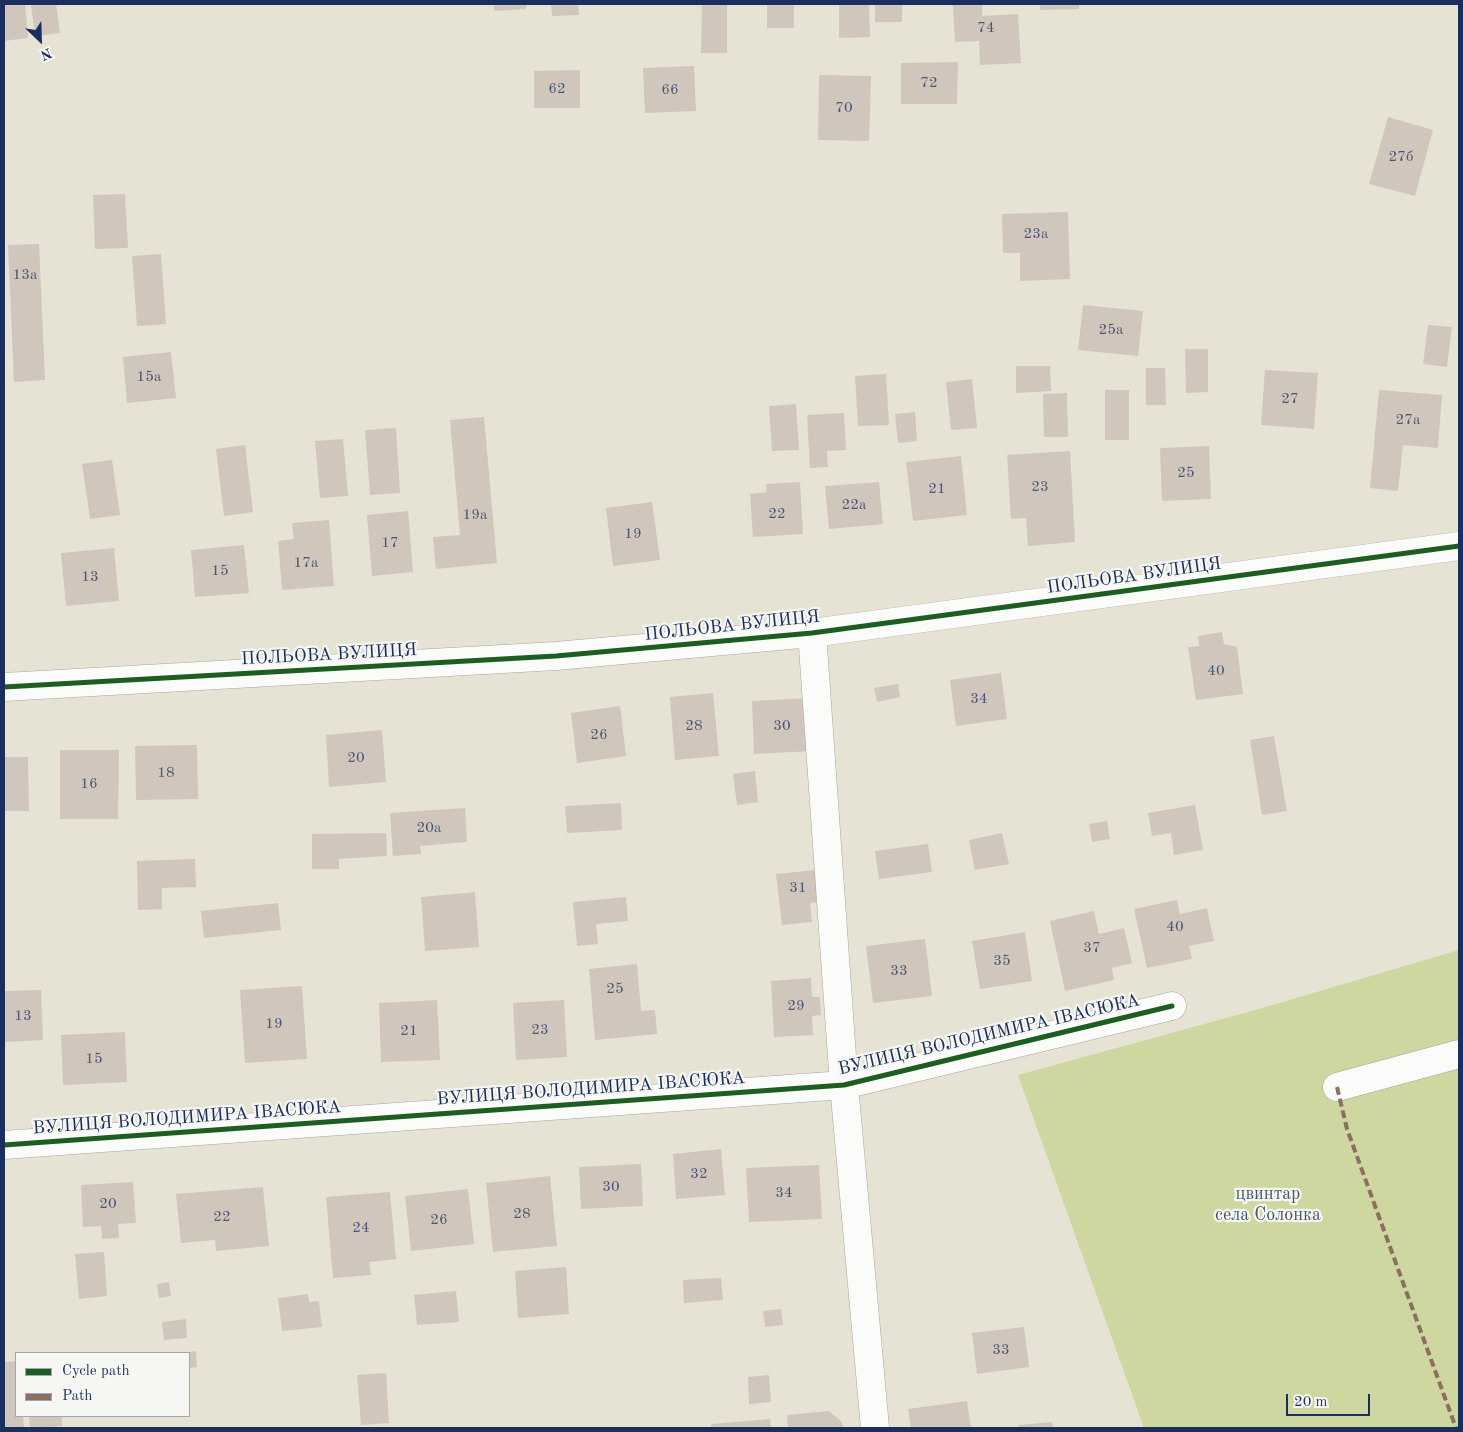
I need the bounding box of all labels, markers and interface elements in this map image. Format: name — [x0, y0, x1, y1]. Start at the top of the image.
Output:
north arrow — [15, 15, 65, 65]
house number: 74 — [977, 19, 995, 37]
text: N — [38, 45, 54, 62]
house number: 72 — [920, 74, 938, 92]
house number: 62 — [548, 80, 566, 98]
house number: 66 — [661, 81, 679, 99]
house number: 70 — [835, 99, 853, 117]
house number: 27б — [1389, 148, 1413, 166]
house number: 23а — [1024, 225, 1048, 243]
house number: 13а — [13, 266, 37, 284]
house number: 25а — [1099, 321, 1123, 339]
house number: 15а — [137, 368, 161, 386]
house number: 27 — [1281, 390, 1299, 408]
house number: 27а — [1396, 411, 1420, 429]
house number: 25 — [1177, 464, 1195, 482]
house number: 23 — [1031, 478, 1049, 496]
house number: 21 — [928, 480, 946, 498]
house number: 22а — [842, 496, 866, 514]
house number: 22 — [768, 505, 786, 523]
house number: 19а — [463, 506, 487, 524]
house number: 19 — [624, 525, 642, 543]
house number: 17 — [381, 534, 399, 552]
street label: ПОЛЬОВА ВУЛИЦЯ — [1045, 553, 1223, 599]
house number: 17а — [294, 554, 318, 572]
house number: 15 — [211, 562, 229, 580]
house number: 13 — [81, 568, 99, 586]
street label: ПОЛЬОВА ВУЛИЦЯ — [643, 606, 821, 646]
street label: ПОЛЬОВА ВУЛИЦЯ — [240, 640, 418, 670]
house number: 40 — [1207, 662, 1225, 680]
house number: 34 — [970, 690, 988, 708]
house number: 28 — [685, 717, 703, 735]
house number: 30 — [773, 717, 791, 735]
house number: 26 — [590, 726, 608, 744]
house number: 20 — [347, 749, 365, 767]
house number: 18 — [157, 764, 175, 782]
house number: 16 — [80, 775, 98, 793]
house number: 20а — [417, 819, 441, 837]
house number: 31 — [789, 879, 807, 897]
house number: 40 — [1166, 918, 1184, 936]
house number: 37 — [1083, 939, 1101, 957]
house number: 35 — [993, 952, 1011, 970]
house number: 33 — [890, 962, 908, 980]
house number: 25 — [606, 980, 624, 998]
street label: ВУЛИЦЯ ВОЛОДИМИРА ІВАСЮКА — [836, 990, 1142, 1080]
house number: 29 — [787, 997, 805, 1015]
house number: 13 — [14, 1007, 32, 1025]
house number: 19 — [265, 1015, 283, 1033]
house number: 23 — [531, 1021, 549, 1039]
house number: 21 — [400, 1022, 418, 1040]
house number: 15 — [85, 1050, 103, 1068]
street label: ВУЛИЦЯ ВОЛОДИМИРА ІВАСЮКА — [436, 1067, 746, 1111]
street label: ВУЛИЦЯ ВОЛОДИМИРА ІВАСЮКА — [32, 1096, 342, 1140]
house number: 32 — [690, 1165, 708, 1183]
house number: 30 — [602, 1178, 620, 1196]
park label: цвинтар села Солонка — [1215, 1183, 1321, 1226]
house number: 34 — [775, 1184, 793, 1202]
house number: 20 — [99, 1195, 117, 1213]
house number: 28 — [513, 1205, 531, 1223]
house number: 22 — [213, 1208, 231, 1226]
house number: 26 — [430, 1211, 448, 1229]
house number: 24 — [352, 1219, 370, 1237]
house number: 33 — [992, 1341, 1010, 1359]
legend — [15, 1352, 190, 1417]
text: Cycle path — [62, 1364, 130, 1379]
scale bar — [1288, 1384, 1372, 1416]
text: Path — [62, 1389, 92, 1404]
text: 20 m — [1294, 1395, 1328, 1410]

